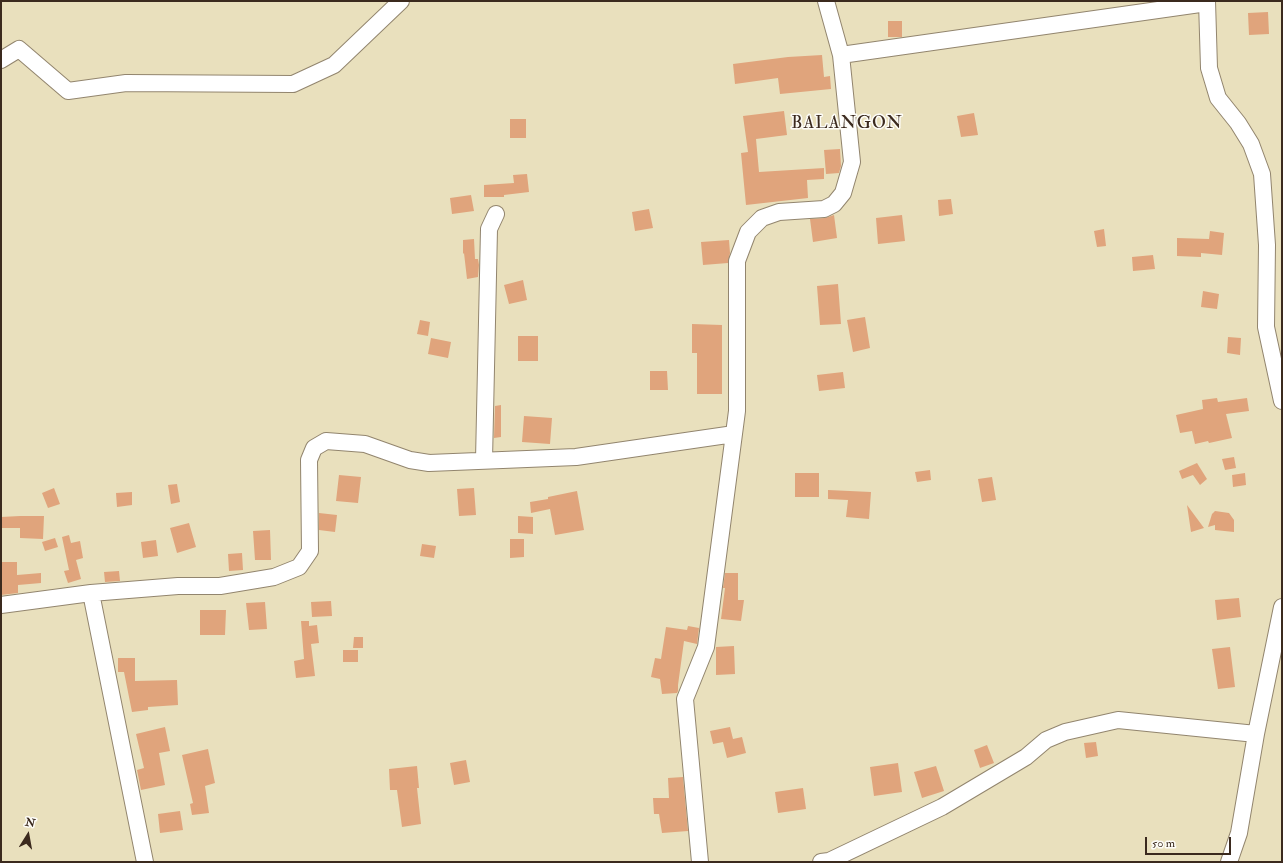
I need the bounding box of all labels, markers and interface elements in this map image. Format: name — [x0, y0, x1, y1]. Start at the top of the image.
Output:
district label: BALANGON — [791, 114, 903, 134]
north arrow — [8, 815, 48, 855]
text: N — [24, 815, 36, 830]
scale bar — [1147, 829, 1233, 855]
text: 50 m — [1152, 836, 1175, 851]

